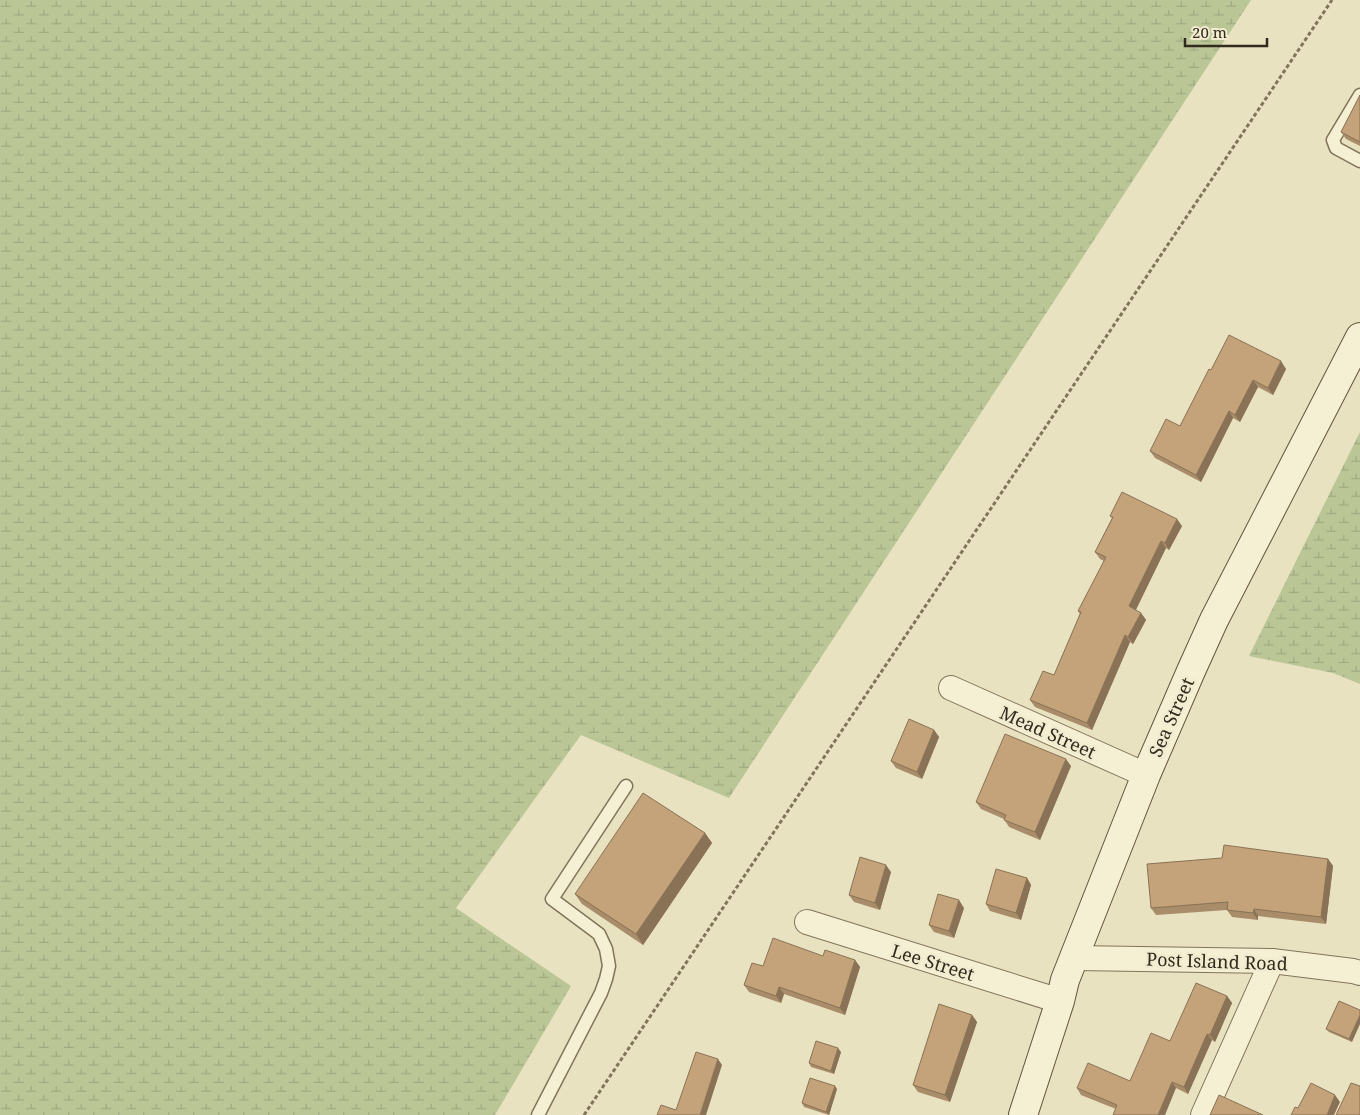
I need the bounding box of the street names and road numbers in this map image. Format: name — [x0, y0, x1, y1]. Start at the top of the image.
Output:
street label: Sea Street — [1143, 674, 1199, 760]
street label: Mead Street — [996, 700, 1100, 764]
street label: Lee Street — [889, 938, 977, 986]
street label: Post Island Road — [1146, 947, 1288, 975]

